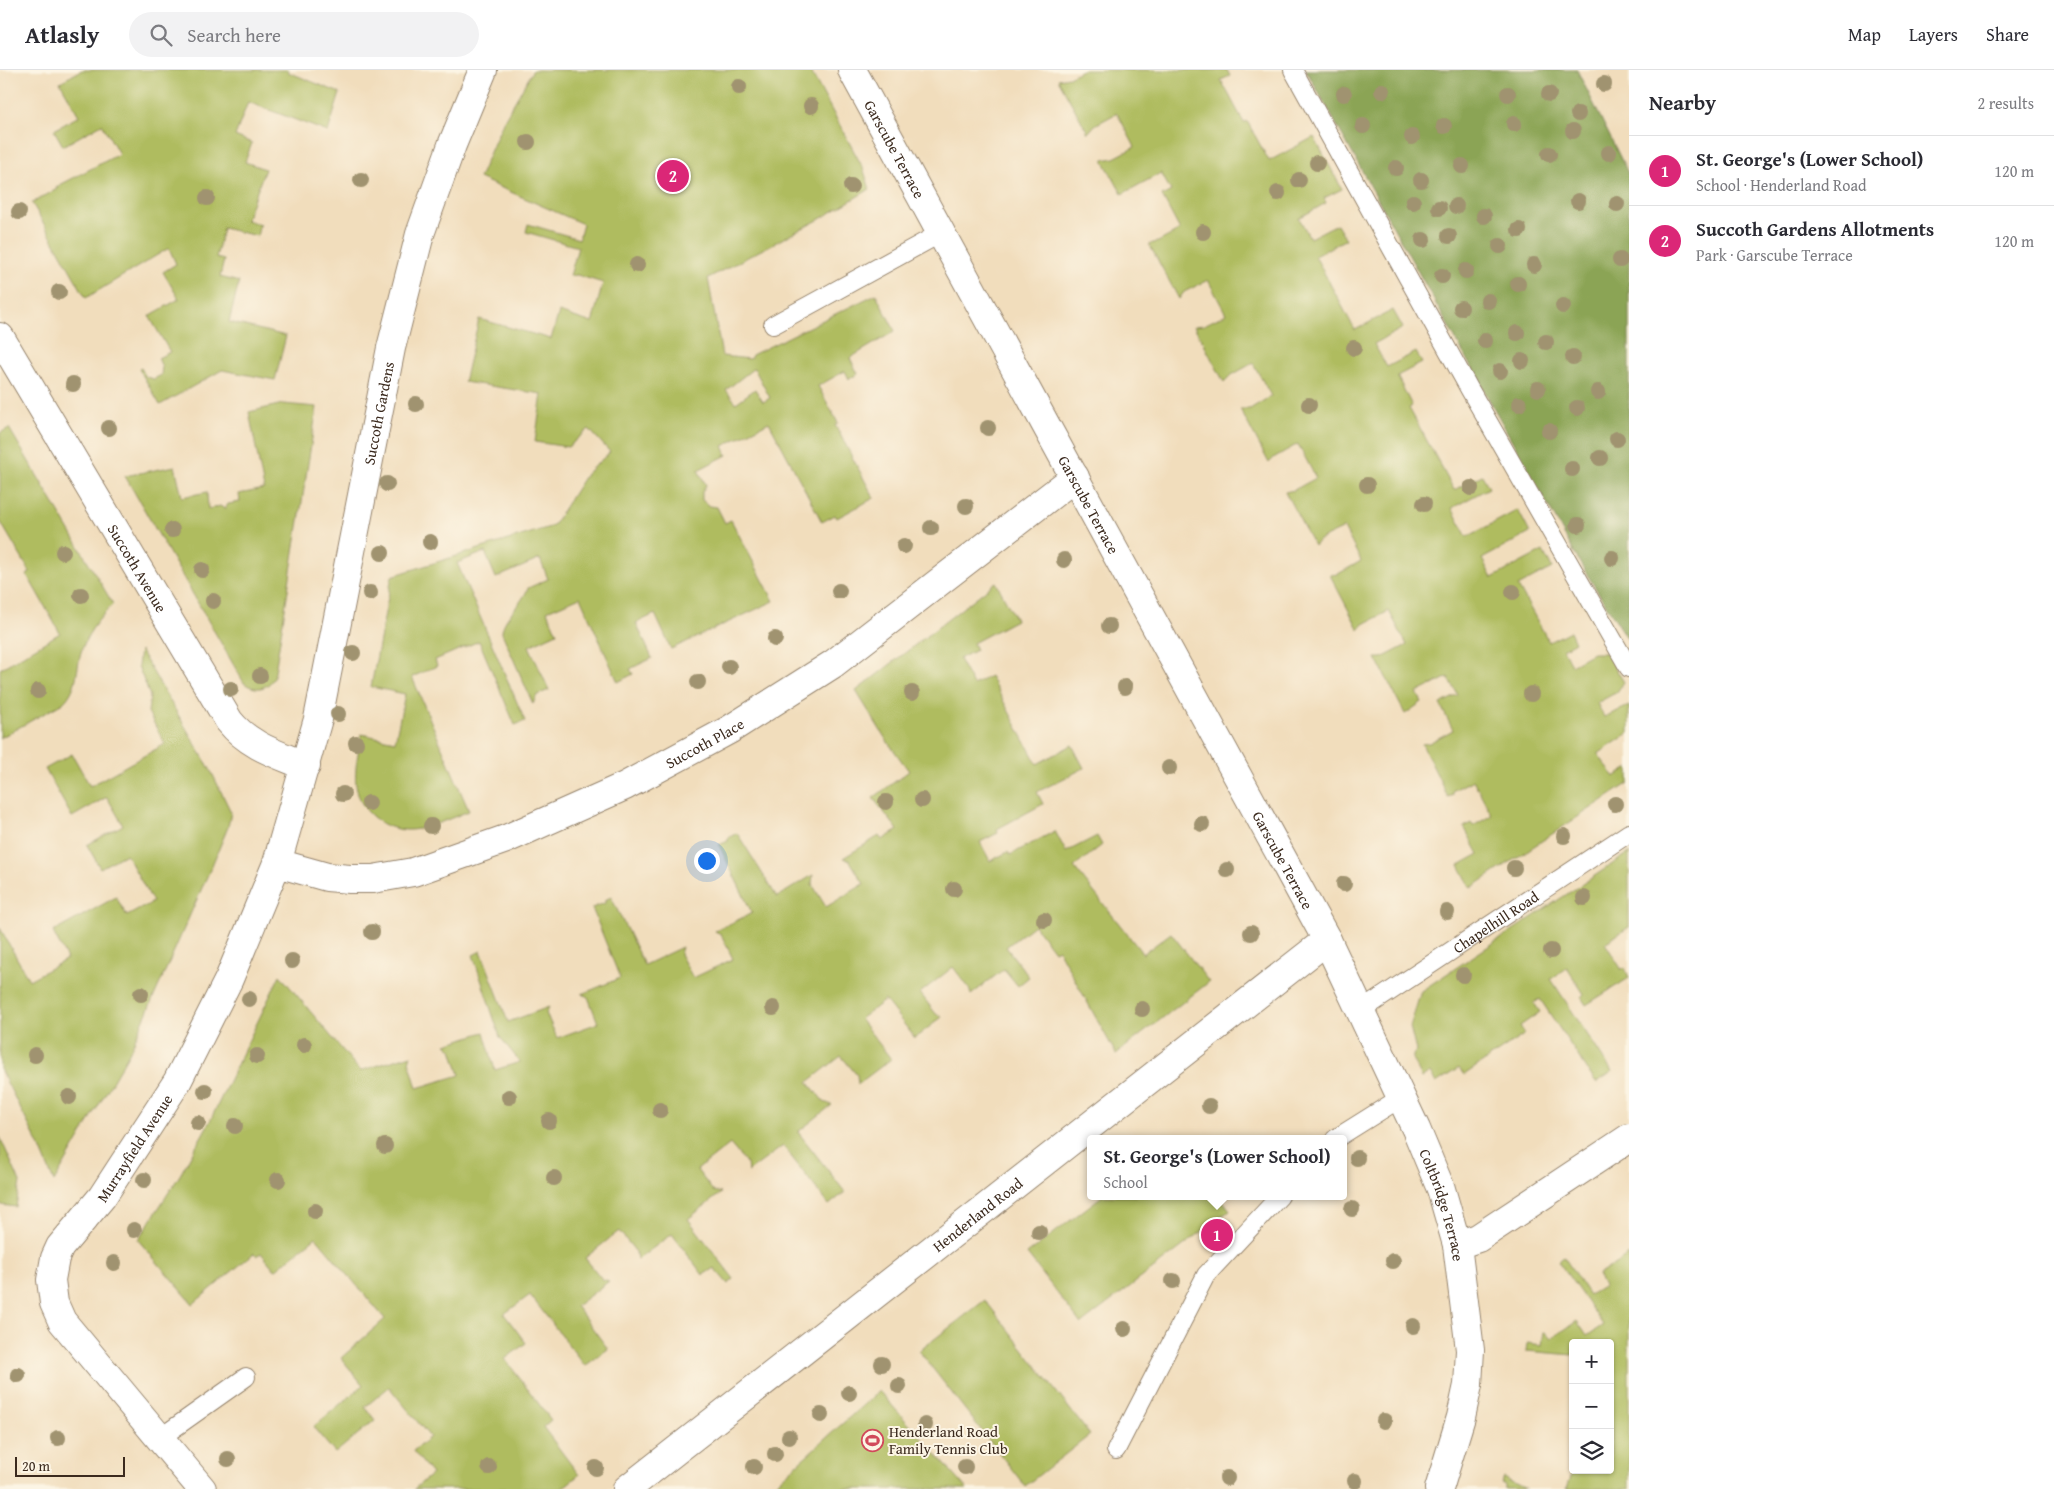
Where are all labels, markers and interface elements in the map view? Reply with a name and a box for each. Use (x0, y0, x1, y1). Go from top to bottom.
search box (129, 12, 479, 57)
text: Atlasly (25, 17, 99, 52)
icon: search (147, 21, 175, 49)
text: Search here (187, 21, 281, 49)
text: Map (1848, 21, 1881, 48)
text: Layers (1909, 21, 1958, 48)
text: Share (1986, 21, 2029, 48)
text: Nearby (1649, 87, 1716, 118)
text: 2 results (1977, 91, 2034, 115)
street label: Garscube Terrace (860, 96, 930, 202)
text: St. George's (Lower School) (1696, 145, 1923, 173)
pin: 2 (657, 157, 689, 195)
text: 1 (1661, 159, 1669, 183)
text: 120 m (1994, 159, 2034, 183)
text: School · Henderland Road (1696, 173, 1867, 197)
text: Succoth Gardens Allotments (1696, 215, 1934, 243)
text: 2 (1661, 229, 1669, 253)
text: 120 m (1994, 229, 2034, 253)
text: Park · Garscube Terrace (1696, 243, 1853, 267)
street label: Succoth Gardens (358, 360, 399, 467)
street label: Garscube Terrace (1054, 452, 1125, 557)
street label: Succoth Avenue (103, 520, 172, 616)
street label: Succoth Place (662, 713, 748, 773)
street label: Garscube Terrace (1248, 807, 1319, 913)
your location (694, 848, 720, 874)
street label: Chapelhill Road (1448, 886, 1542, 958)
street label: Murrayfield Avenue (91, 1090, 177, 1206)
popup (1087, 1135, 1347, 1200)
text: St. George's (Lower School) (1103, 1142, 1331, 1170)
street label: Coltbridge Terrace (1415, 1145, 1469, 1262)
text: School (1103, 1170, 1148, 1194)
street label: Henderland Road (928, 1172, 1027, 1256)
pin: 1 (1201, 1216, 1233, 1254)
map controls (1569, 1339, 1614, 1474)
button: + (1569, 1339, 1614, 1384)
button: − (1569, 1384, 1614, 1429)
place label: Henderland Road Family Tennis Club (889, 1421, 1008, 1459)
sports icon: Henderland Road Family Tennis Club (861, 1428, 885, 1452)
button: layers (1569, 1429, 1614, 1474)
scale bar (15, 1454, 125, 1477)
text: 20 m (22, 1456, 50, 1476)

